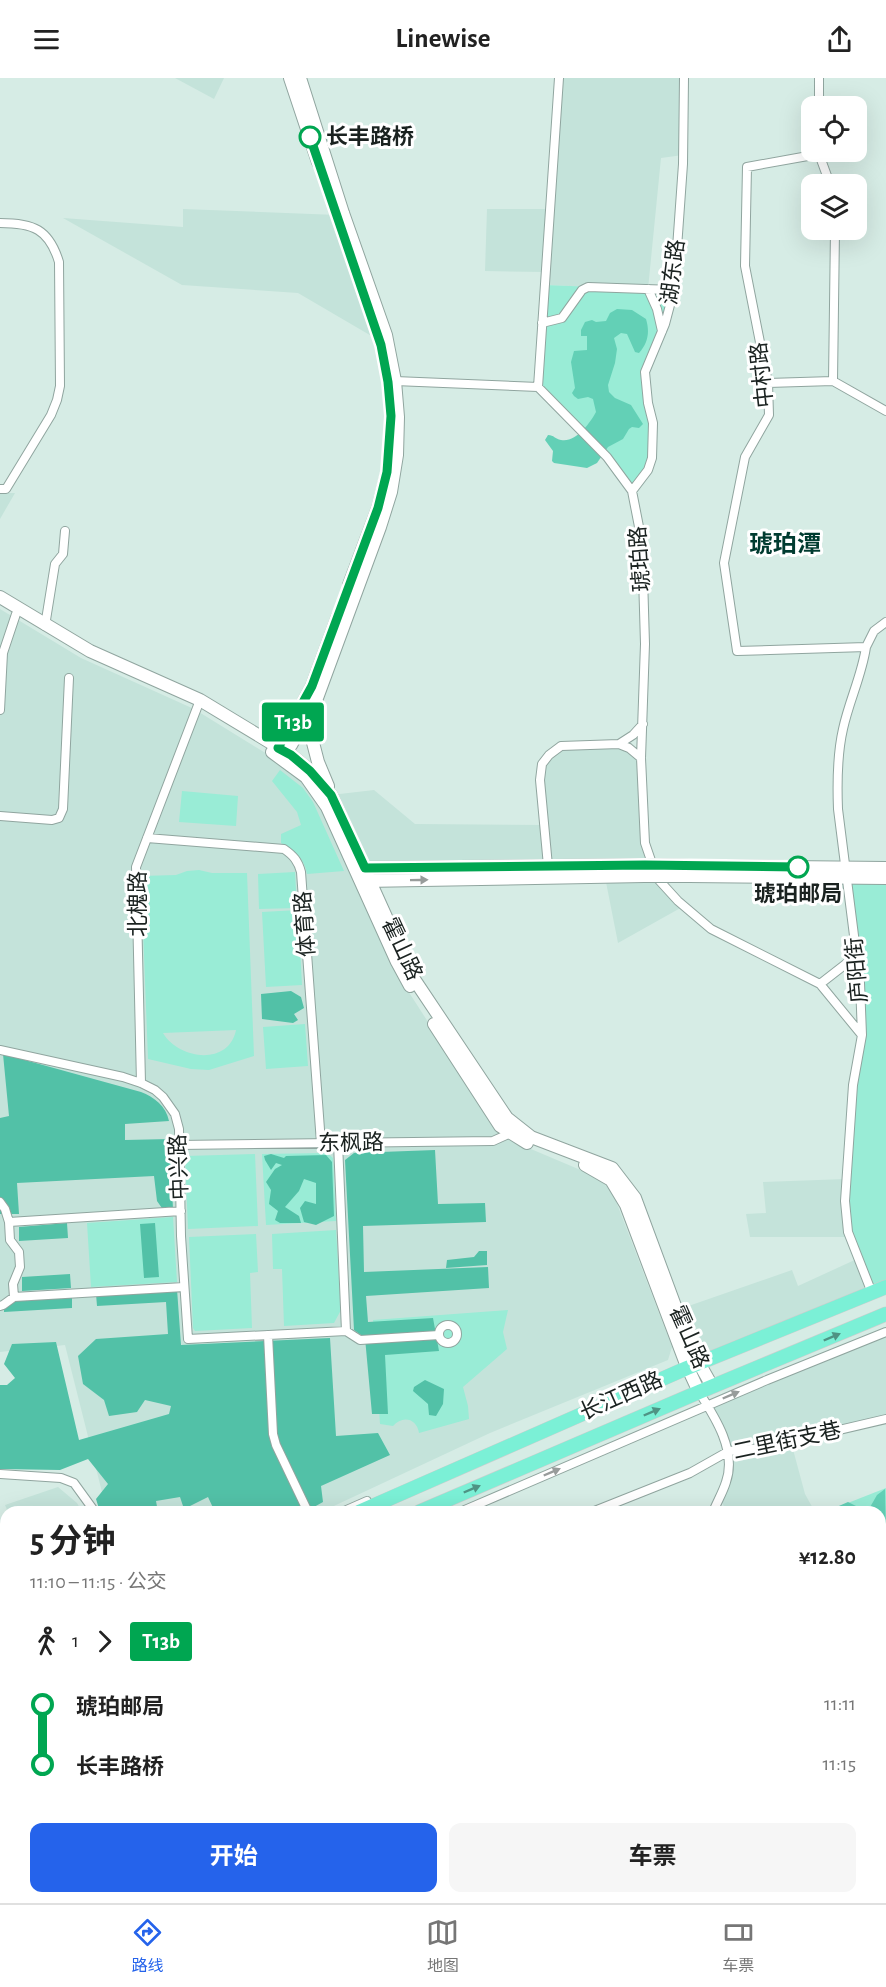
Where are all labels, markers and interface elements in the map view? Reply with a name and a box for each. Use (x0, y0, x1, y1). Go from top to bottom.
icon: menu (30, 23, 63, 56)
icon: share (823, 23, 856, 56)
text: Linewise (396, 25, 490, 52)
map controls (801, 96, 867, 240)
button: locate (801, 96, 867, 162)
place label: 长丰路桥 (326, 125, 414, 148)
marker: 长丰路桥 (299, 126, 321, 148)
button: layers (801, 174, 867, 240)
street label: 湖东路 (657, 238, 688, 306)
street label: 中村路 (747, 341, 776, 409)
street label: 琥珀路 (626, 525, 653, 593)
district label: 琥珀潭 (749, 531, 821, 557)
line badge: T13b (251, 702, 335, 742)
text: T13b (274, 712, 312, 733)
marker: 琥珀邮局 (787, 856, 809, 878)
street label: 北槐路 (126, 871, 149, 937)
one-way arrow (409, 875, 428, 885)
place label: 琥珀邮局 (754, 882, 842, 905)
street label: 体育路 (291, 890, 318, 958)
street label: 霍山路 (378, 914, 427, 984)
street label: 庐阳街 (842, 936, 871, 1004)
street label: 东枫路 (318, 1130, 384, 1155)
street label: 中兴路 (166, 1134, 191, 1200)
street label: 霍山路 (666, 1302, 713, 1372)
one-way arrow (823, 1332, 841, 1342)
street label: 长江西路 (576, 1367, 666, 1424)
one-way arrow (722, 1390, 740, 1400)
one-way arrow (643, 1407, 661, 1417)
street label: 二里街支巷 (731, 1418, 843, 1463)
one-way arrow (543, 1467, 561, 1476)
one-way arrow (464, 1484, 482, 1494)
text: 5 分钟 (30, 1526, 115, 1559)
text: ¥12.80 (799, 1546, 856, 1568)
text: 11:10 – 11:15 · 公交 (30, 1572, 167, 1592)
icon: walk (30, 1625, 63, 1658)
icon: forward (88, 1625, 121, 1658)
text: 1 (72, 1631, 79, 1651)
text: T13b (142, 1631, 180, 1652)
text: 11:11 (824, 1694, 856, 1714)
text: 琥珀邮局 (76, 1696, 164, 1718)
text: 11:15 (822, 1754, 856, 1774)
text: 长丰路桥 (76, 1756, 164, 1778)
button: 开始 (30, 1823, 437, 1892)
button: 车票 (449, 1823, 856, 1892)
tab: 路线 (131, 1916, 164, 1976)
tab: 地图 (426, 1916, 459, 1976)
tab: 车票 (722, 1916, 755, 1976)

